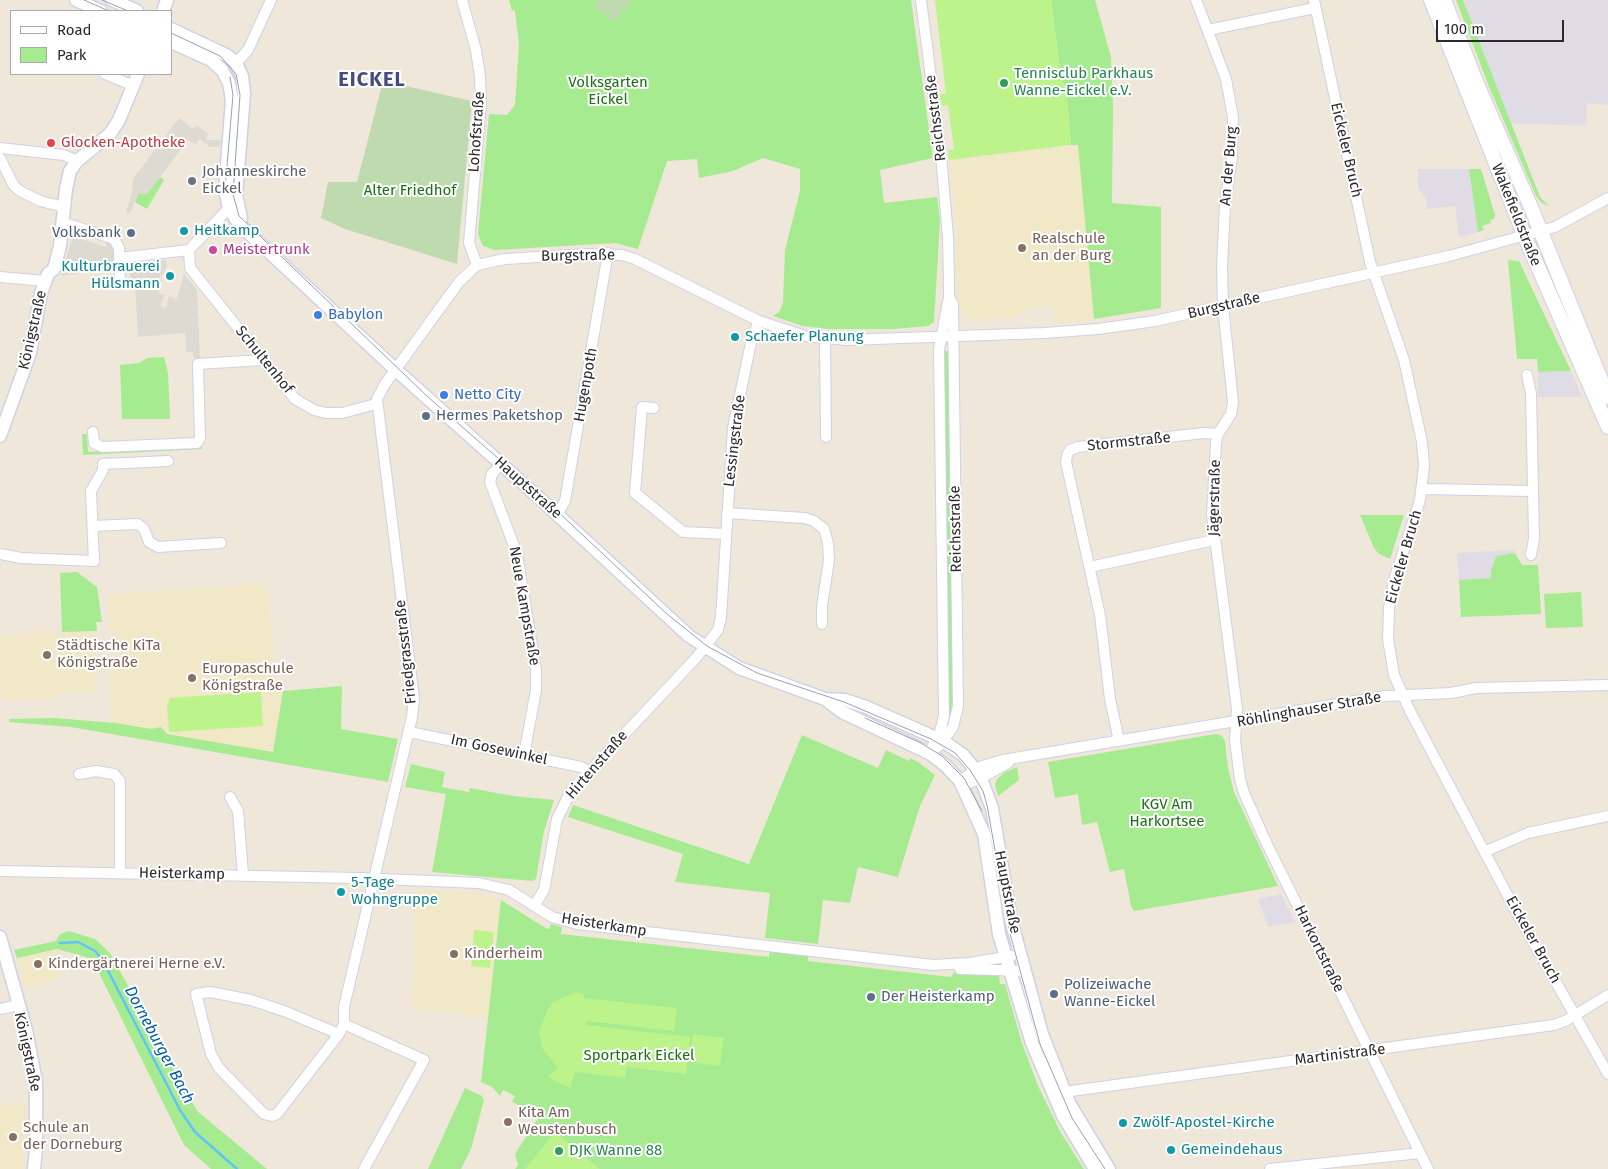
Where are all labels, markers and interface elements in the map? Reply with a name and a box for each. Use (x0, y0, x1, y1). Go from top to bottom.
legend (10, 10, 172, 75)
scale bar (1438, 10, 1566, 42)
text: 100 m (1444, 20, 1484, 38)
text: Road (57, 21, 92, 39)
text: Park (57, 46, 87, 64)
place label: Tennisclub Parkhaus Wanne-Eickel e.V. (1014, 65, 1153, 100)
district label: EICKEL (338, 68, 406, 92)
park label: Volksgarten Eickel (568, 74, 648, 109)
street label: Reichsstraße (922, 74, 950, 162)
marker: Tennisclub Parkhaus Wanne-Eickel e.V. (998, 77, 1010, 89)
street label: Lohofstraße (465, 91, 489, 173)
street label: Eickeler Bruch (1326, 101, 1366, 199)
street label: An der Burg (1217, 126, 1241, 206)
place label: Glocken-Apotheke (61, 134, 185, 152)
marker: Glocken-Apotheke (45, 137, 57, 149)
street label: Wakefieldstraße (1487, 161, 1545, 269)
place label: Johanneskirche Eickel (202, 163, 306, 198)
marker: Johanneskirche Eickel (186, 175, 198, 187)
park label: Alter Friedhof (364, 182, 456, 200)
place label: Heitkamp (194, 222, 259, 240)
place label: Volksbank (52, 224, 121, 242)
marker: Heitkamp (178, 225, 190, 237)
marker: Volksbank (125, 227, 137, 239)
place label: Realschule an der Burg (1032, 230, 1111, 265)
place label: Meistertrunk (223, 241, 310, 259)
marker: Realschule an der Burg (1016, 242, 1028, 254)
marker: Meistertrunk (207, 244, 219, 256)
street label: Burgstraße (541, 246, 615, 266)
place label: Kulturbrauerei Hülsmann (61, 258, 160, 293)
marker: Kulturbrauerei Hülsmann (164, 270, 176, 282)
street label: Königstraße (15, 289, 51, 371)
street label: Burgstraße (1186, 289, 1262, 323)
place label: Babylon (328, 306, 383, 324)
marker: Babylon (312, 309, 324, 321)
street label: Schultenhof (231, 322, 297, 398)
place label: Schaefer Planung (745, 328, 863, 346)
marker: Schaefer Planung (729, 331, 741, 343)
street label: Hugenpoth (571, 346, 601, 424)
place label: Netto City (454, 386, 521, 404)
marker: Netto City (438, 389, 450, 401)
street label: Lessingstraße (720, 394, 750, 488)
place label: Hermes Paketshop (436, 407, 563, 425)
marker: Hermes Paketshop (420, 410, 432, 422)
street label: Stormstraße (1086, 429, 1172, 455)
street label: Hauptstraße (491, 453, 565, 523)
street label: Jägerstraße (1205, 459, 1225, 537)
street label: Reichsstraße (946, 485, 966, 573)
street label: Eickeler Bruch (1382, 508, 1426, 606)
street label: Neue Kampstraße (505, 545, 543, 667)
street label: Friedgrasstraße (392, 599, 420, 705)
place label: Städtische KiTa Königstraße (57, 637, 161, 672)
marker: Städtische KiTa Königstraße (41, 649, 53, 661)
place label: Europaschule Königstraße (202, 660, 294, 695)
marker: Europaschule Königstraße (186, 672, 198, 684)
street label: Röhlinghauser Straße (1235, 688, 1383, 732)
street label: Hirtenstraße (562, 727, 632, 803)
street label: Im Gosewinkel (449, 731, 549, 769)
park label: KGV Am Harkortsee (1129, 796, 1205, 831)
street label: Hauptstraße (990, 849, 1024, 935)
street label: Heisterkamp (139, 864, 225, 884)
place label: 5-Tage Wohngruppe (351, 874, 438, 909)
marker: 5-Tage Wohngruppe (335, 886, 347, 898)
street label: Eickeler Bruch (1502, 893, 1564, 987)
street label: Harkortstraße (1290, 903, 1348, 995)
street label: Heisterkamp (560, 909, 648, 941)
place label: Kinderheim (464, 945, 543, 963)
marker: Kinderheim (448, 948, 460, 960)
place label: Kindergärtnerei Herne e.V. (48, 955, 225, 973)
marker: Kindergärtnerei Herne e.V. (32, 958, 44, 970)
place label: Polizeiwache Wanne-Eickel (1064, 976, 1155, 1011)
water label: Dorneburger Bach (120, 983, 198, 1107)
place label: Der Heisterkamp (881, 988, 995, 1006)
marker: Polizeiwache Wanne-Eickel (1048, 988, 1060, 1000)
marker: Der Heisterkamp (865, 991, 877, 1003)
street label: Königstraße (10, 1011, 44, 1093)
street label: Martinistraße (1294, 1041, 1386, 1069)
park label: Sportpark Eickel (584, 1047, 694, 1065)
place label: Kita Am Weustenbusch (518, 1104, 617, 1139)
place label: Zwölf-Apostel-Kirche (1133, 1114, 1275, 1132)
marker: Kita Am Weustenbusch (502, 1116, 514, 1128)
marker: Zwölf-Apostel-Kirche (1117, 1117, 1129, 1129)
place label: Schule an der Dorneburg (23, 1119, 122, 1154)
marker: Schule an der Dorneburg (7, 1131, 19, 1143)
place label: Gemeindehaus (1181, 1141, 1283, 1159)
place label: DJK Wanne 88 (569, 1142, 662, 1160)
marker: Gemeindehaus (1165, 1144, 1177, 1156)
marker: DJK Wanne 88 (553, 1145, 565, 1157)

